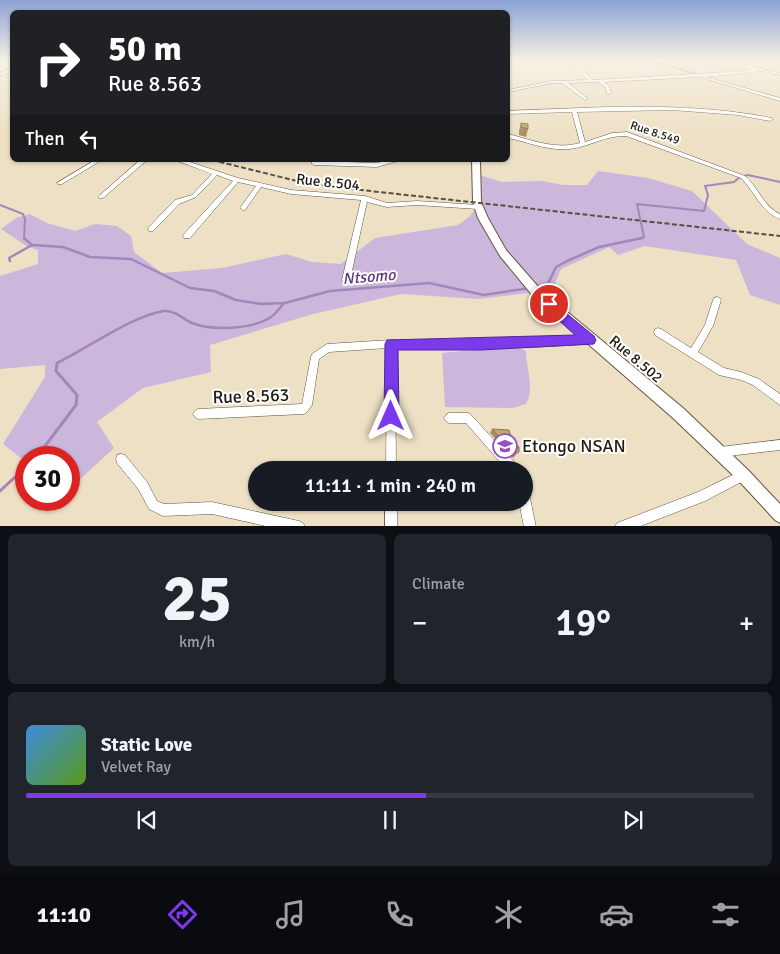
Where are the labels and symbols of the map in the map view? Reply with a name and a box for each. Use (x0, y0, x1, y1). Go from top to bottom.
street label: Rue 8.549 (628, 118, 682, 148)
street label: Rue 8.504 (295, 170, 361, 194)
water label: Ntsomo (342, 265, 397, 289)
pin (528, 283, 570, 325)
street label: Rue 8.502 (606, 332, 666, 386)
street label: Rue 8.563 (212, 384, 290, 408)
position arrow (364, 389, 416, 441)
school or university icon: Etongo NSAN (492, 433, 518, 459)
place label: Etongo NSAN (522, 435, 626, 457)
speed limit sign: 30 (15, 446, 80, 511)

